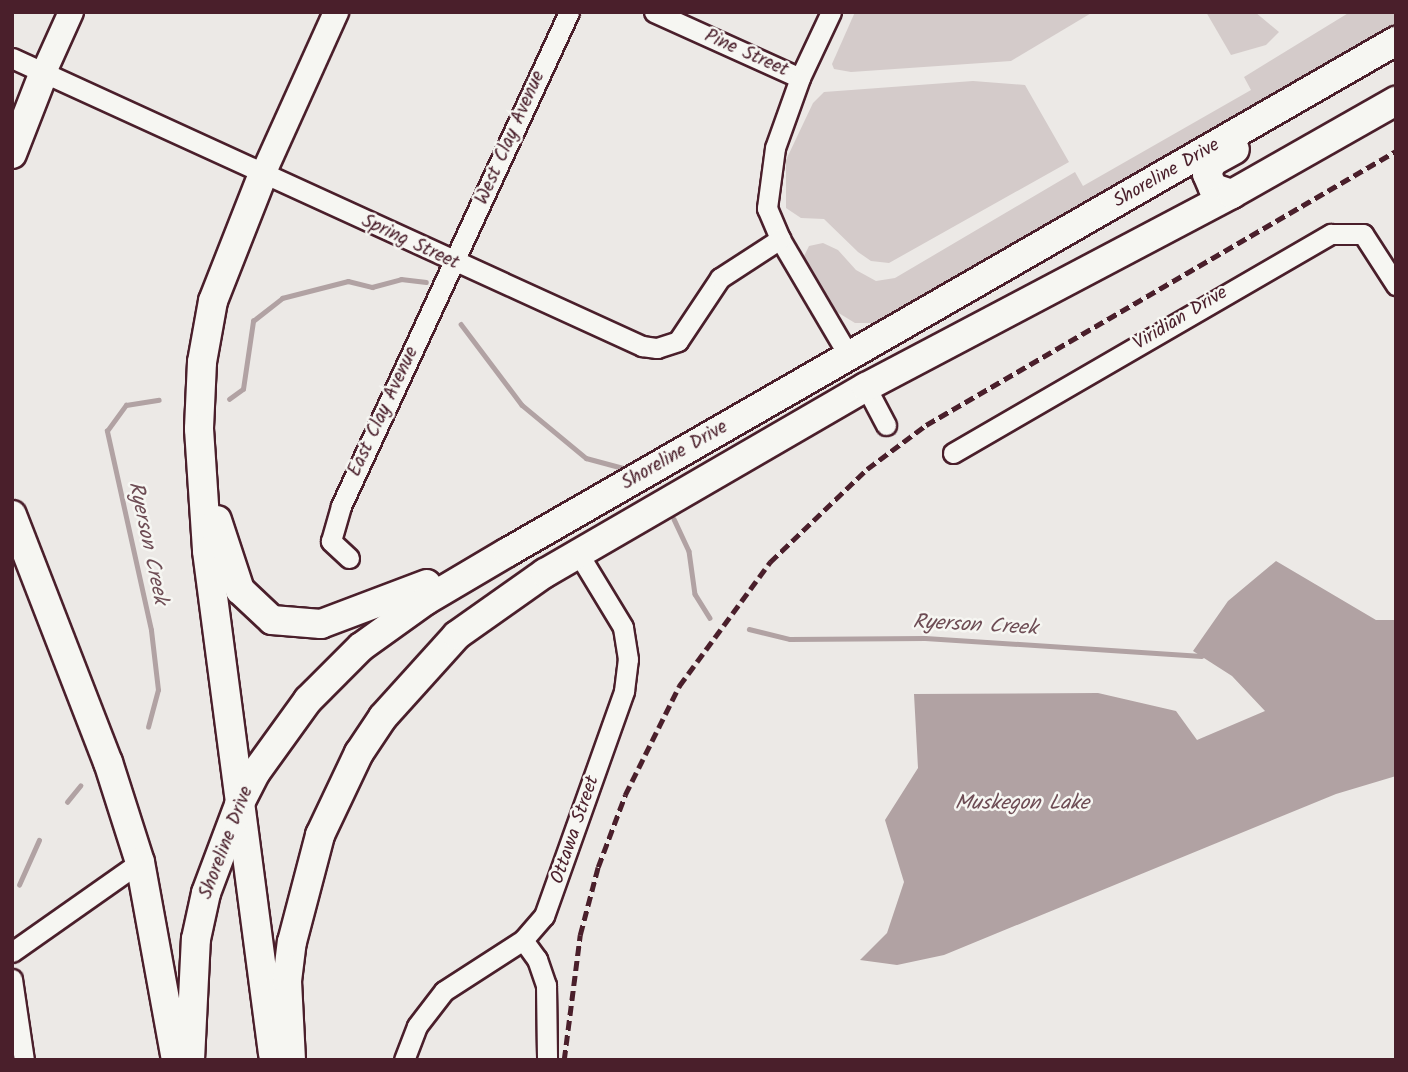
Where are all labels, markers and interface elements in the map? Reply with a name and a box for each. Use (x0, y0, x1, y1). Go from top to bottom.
street label: Pine Street (701, 25, 791, 83)
street label: West Clay Avenue (471, 68, 551, 208)
street label: Shoreline Drive (1110, 134, 1224, 214)
street label: Spring Street (358, 210, 462, 276)
street label: Viridian Drive (1130, 282, 1232, 356)
street label: East Clay Avenue (344, 344, 424, 480)
street label: Shoreline Drive (618, 416, 732, 496)
water label: Ryerson Creek (122, 479, 172, 607)
water label: Ryerson Creek (912, 610, 1038, 642)
street label: Ottawa Street (547, 773, 605, 887)
street label: Shoreline Drive (195, 783, 259, 903)
water label: Muskegon Lake (955, 791, 1089, 817)

